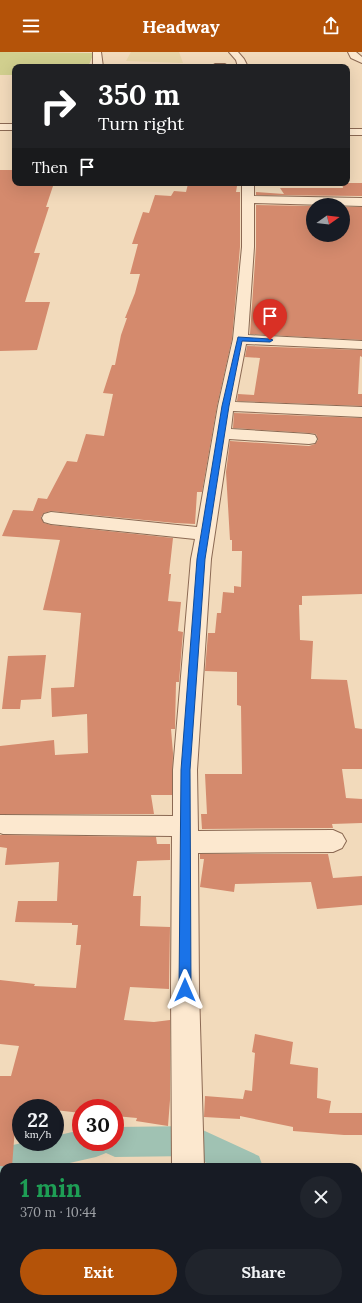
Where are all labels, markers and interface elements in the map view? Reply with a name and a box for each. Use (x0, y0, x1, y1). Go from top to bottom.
icon: menu (20, 15, 42, 37)
text: Headway (142, 15, 220, 38)
icon: share (320, 15, 342, 37)
text: 350 m (98, 77, 180, 113)
icon: right (32, 80, 84, 132)
text: Turn right (98, 112, 184, 135)
icon: arrive (76, 156, 98, 178)
text: Then (32, 158, 68, 177)
north arrow (306, 198, 350, 242)
map controls (306, 198, 350, 242)
pin (253, 299, 287, 340)
icon: arrive (259, 305, 281, 327)
position arrow (164, 969, 206, 1011)
speed limit sign: 30 (72, 1099, 124, 1151)
text: 22 (27, 1107, 49, 1132)
text: km/h (24, 1128, 52, 1141)
text: 1 min (20, 1173, 81, 1204)
button: close (300, 1176, 342, 1218)
text: 370 m · 10:44 (20, 1204, 96, 1221)
button: Exit (20, 1249, 177, 1295)
button: Share (185, 1249, 342, 1295)

